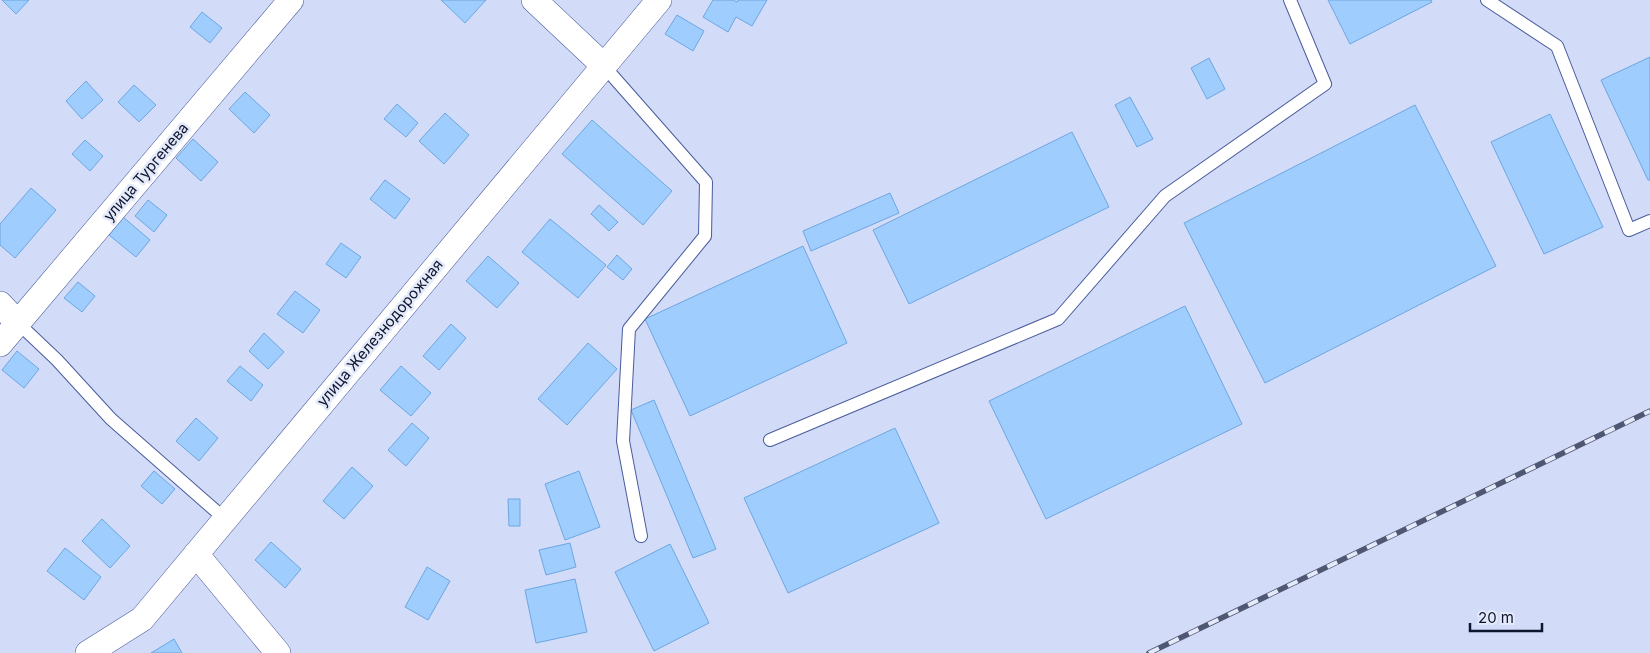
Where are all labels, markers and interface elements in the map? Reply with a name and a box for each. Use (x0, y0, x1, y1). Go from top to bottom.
street label: улица Тургенева (99, 119, 192, 225)
street label: улица Железнодорожная (312, 255, 447, 410)
scale bar (1470, 600, 1542, 632)
text: 20 m (1478, 608, 1514, 627)

